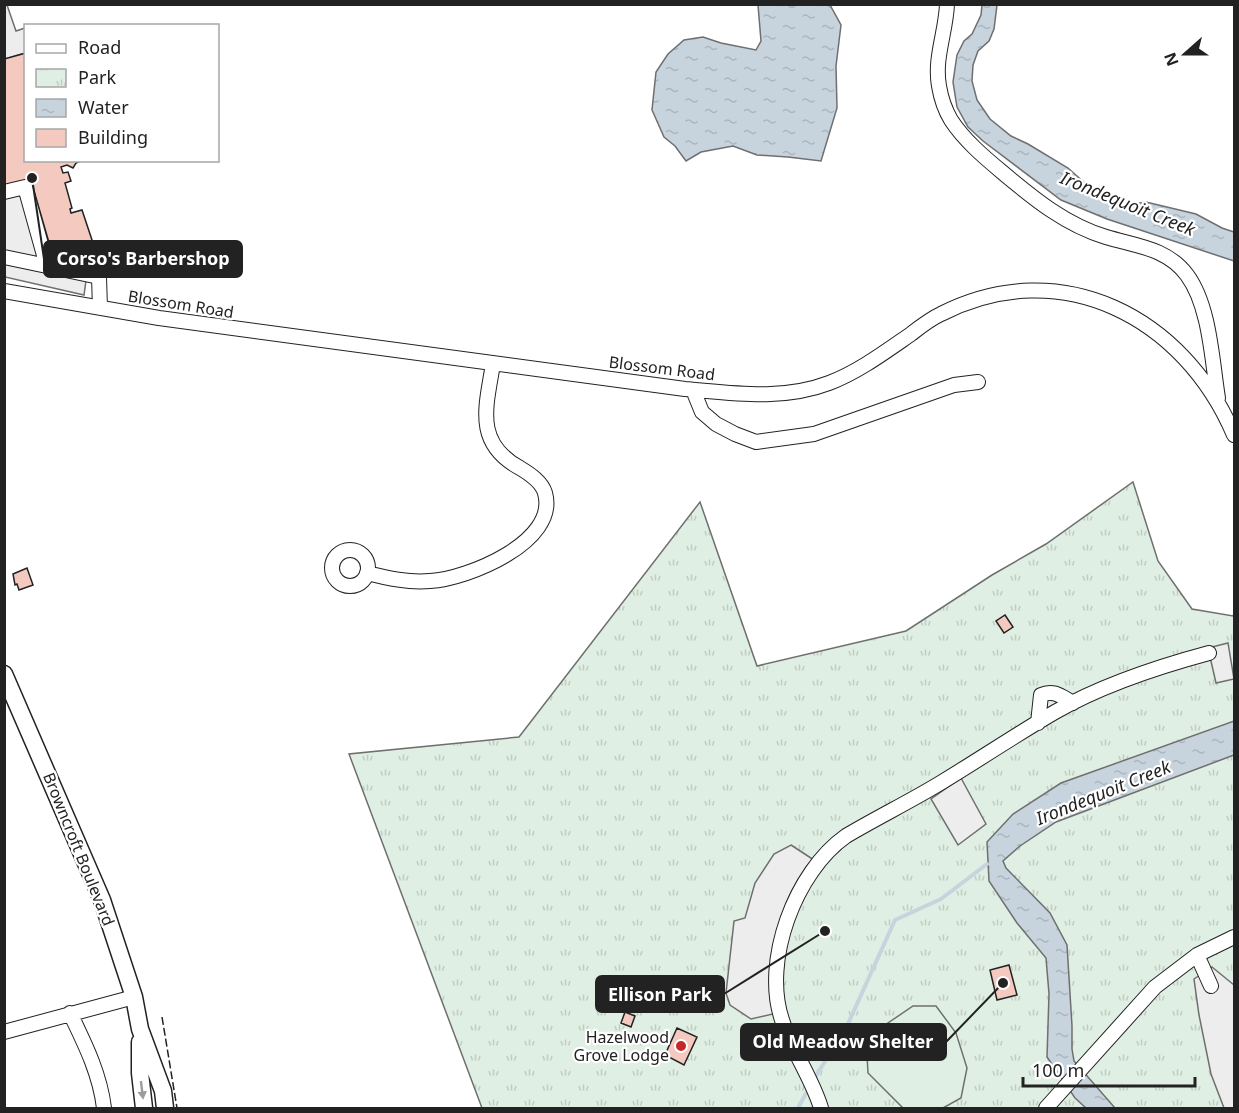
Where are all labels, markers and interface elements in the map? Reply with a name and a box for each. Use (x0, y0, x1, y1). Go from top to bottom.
legend (24, 24, 219, 162)
north arrow (1155, 24, 1215, 84)
text: Road (78, 35, 121, 59)
text: N (1158, 49, 1184, 69)
text: Park (78, 65, 116, 89)
text: Water (78, 95, 129, 119)
text: Building (78, 125, 148, 149)
water label: Irondequoit Creek (1056, 165, 1200, 241)
callout: Corso's Barbershop (44, 241, 242, 277)
text: Corso's Barbershop (56, 246, 230, 270)
street label: Blossom Road (127, 285, 235, 323)
street label: Blossom Road (608, 351, 716, 385)
water label: Irondequoit Creek (1031, 754, 1175, 830)
street label: Browncroft Boulevard (38, 769, 120, 929)
callout: Ellison Park (596, 976, 724, 1012)
text: Ellison Park (608, 982, 713, 1006)
callout: Old Meadow Shelter (741, 1024, 946, 1060)
place label: Hazelwood Grove Lodge (574, 1026, 669, 1066)
text: Old Meadow Shelter (753, 1029, 933, 1053)
marker: Hazelwood Grove Lodge (674, 1039, 688, 1053)
scale bar (1023, 1050, 1196, 1088)
text: 100 m (1032, 1058, 1084, 1082)
one-way arrow (137, 1080, 147, 1099)

